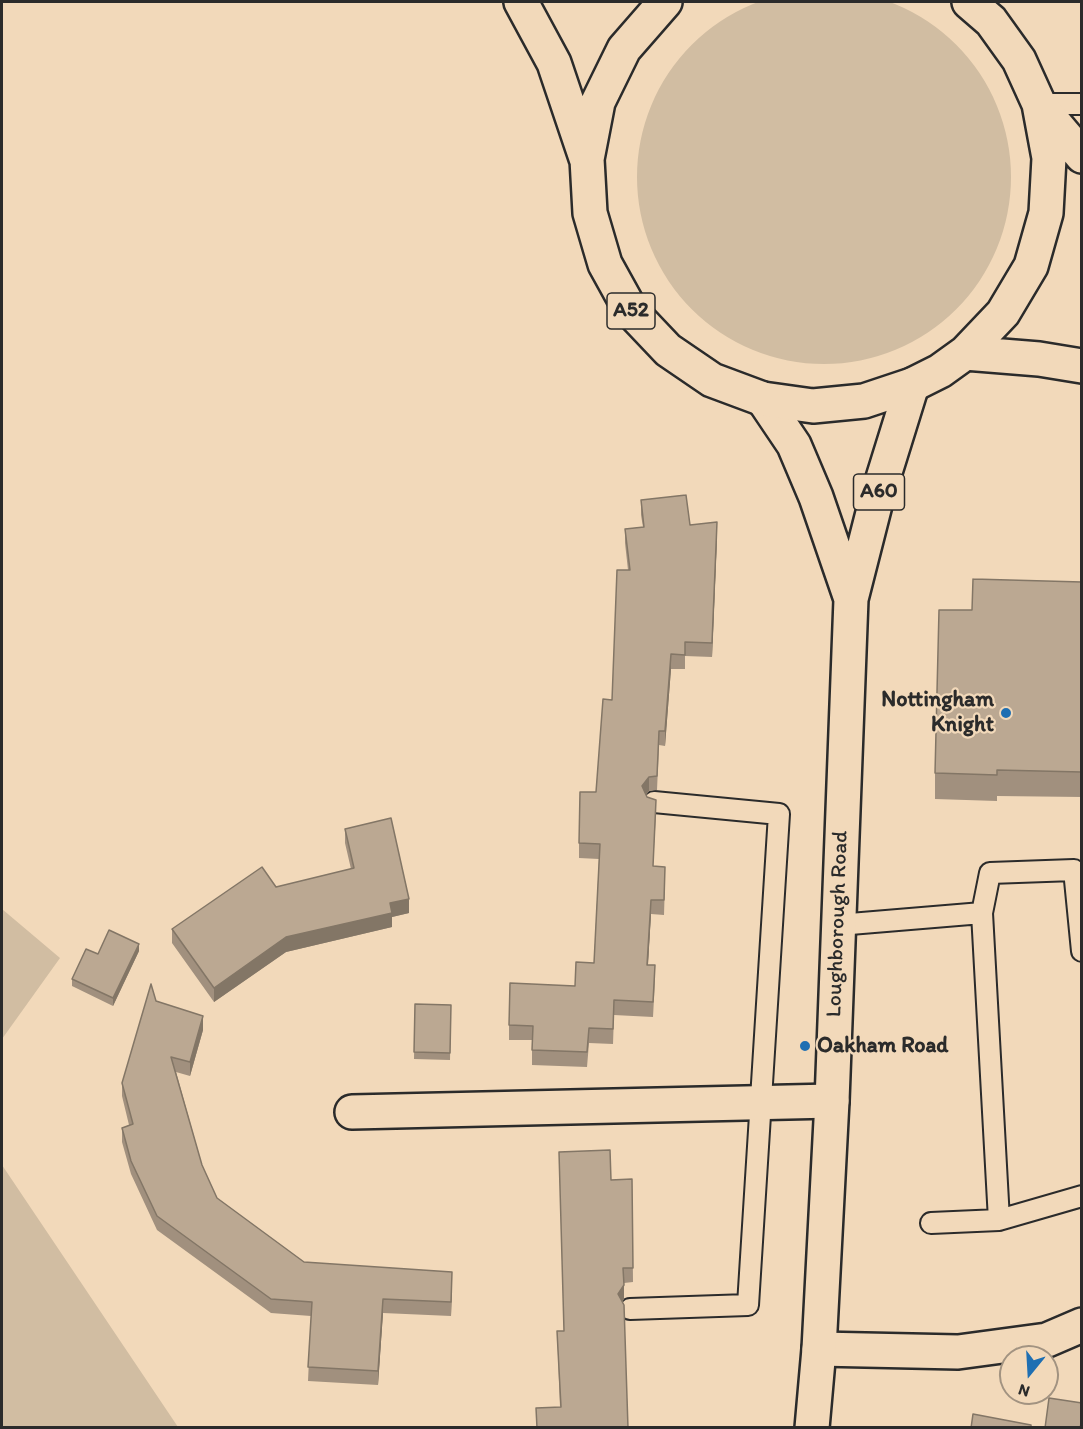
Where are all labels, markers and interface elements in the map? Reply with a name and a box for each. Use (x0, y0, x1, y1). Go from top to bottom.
road number: A52 (607, 293, 655, 329)
road number: A60 (854, 474, 904, 510)
place label: Nottingham Knight (881, 687, 994, 738)
marker: Nottingham Knight (999, 706, 1013, 720)
street label: Loughborough Road (822, 830, 854, 1018)
place label: Oakham Road (817, 1033, 949, 1059)
marker: Oakham Road (798, 1039, 812, 1053)
north arrow (999, 1345, 1059, 1405)
text: N (1016, 1380, 1032, 1401)

